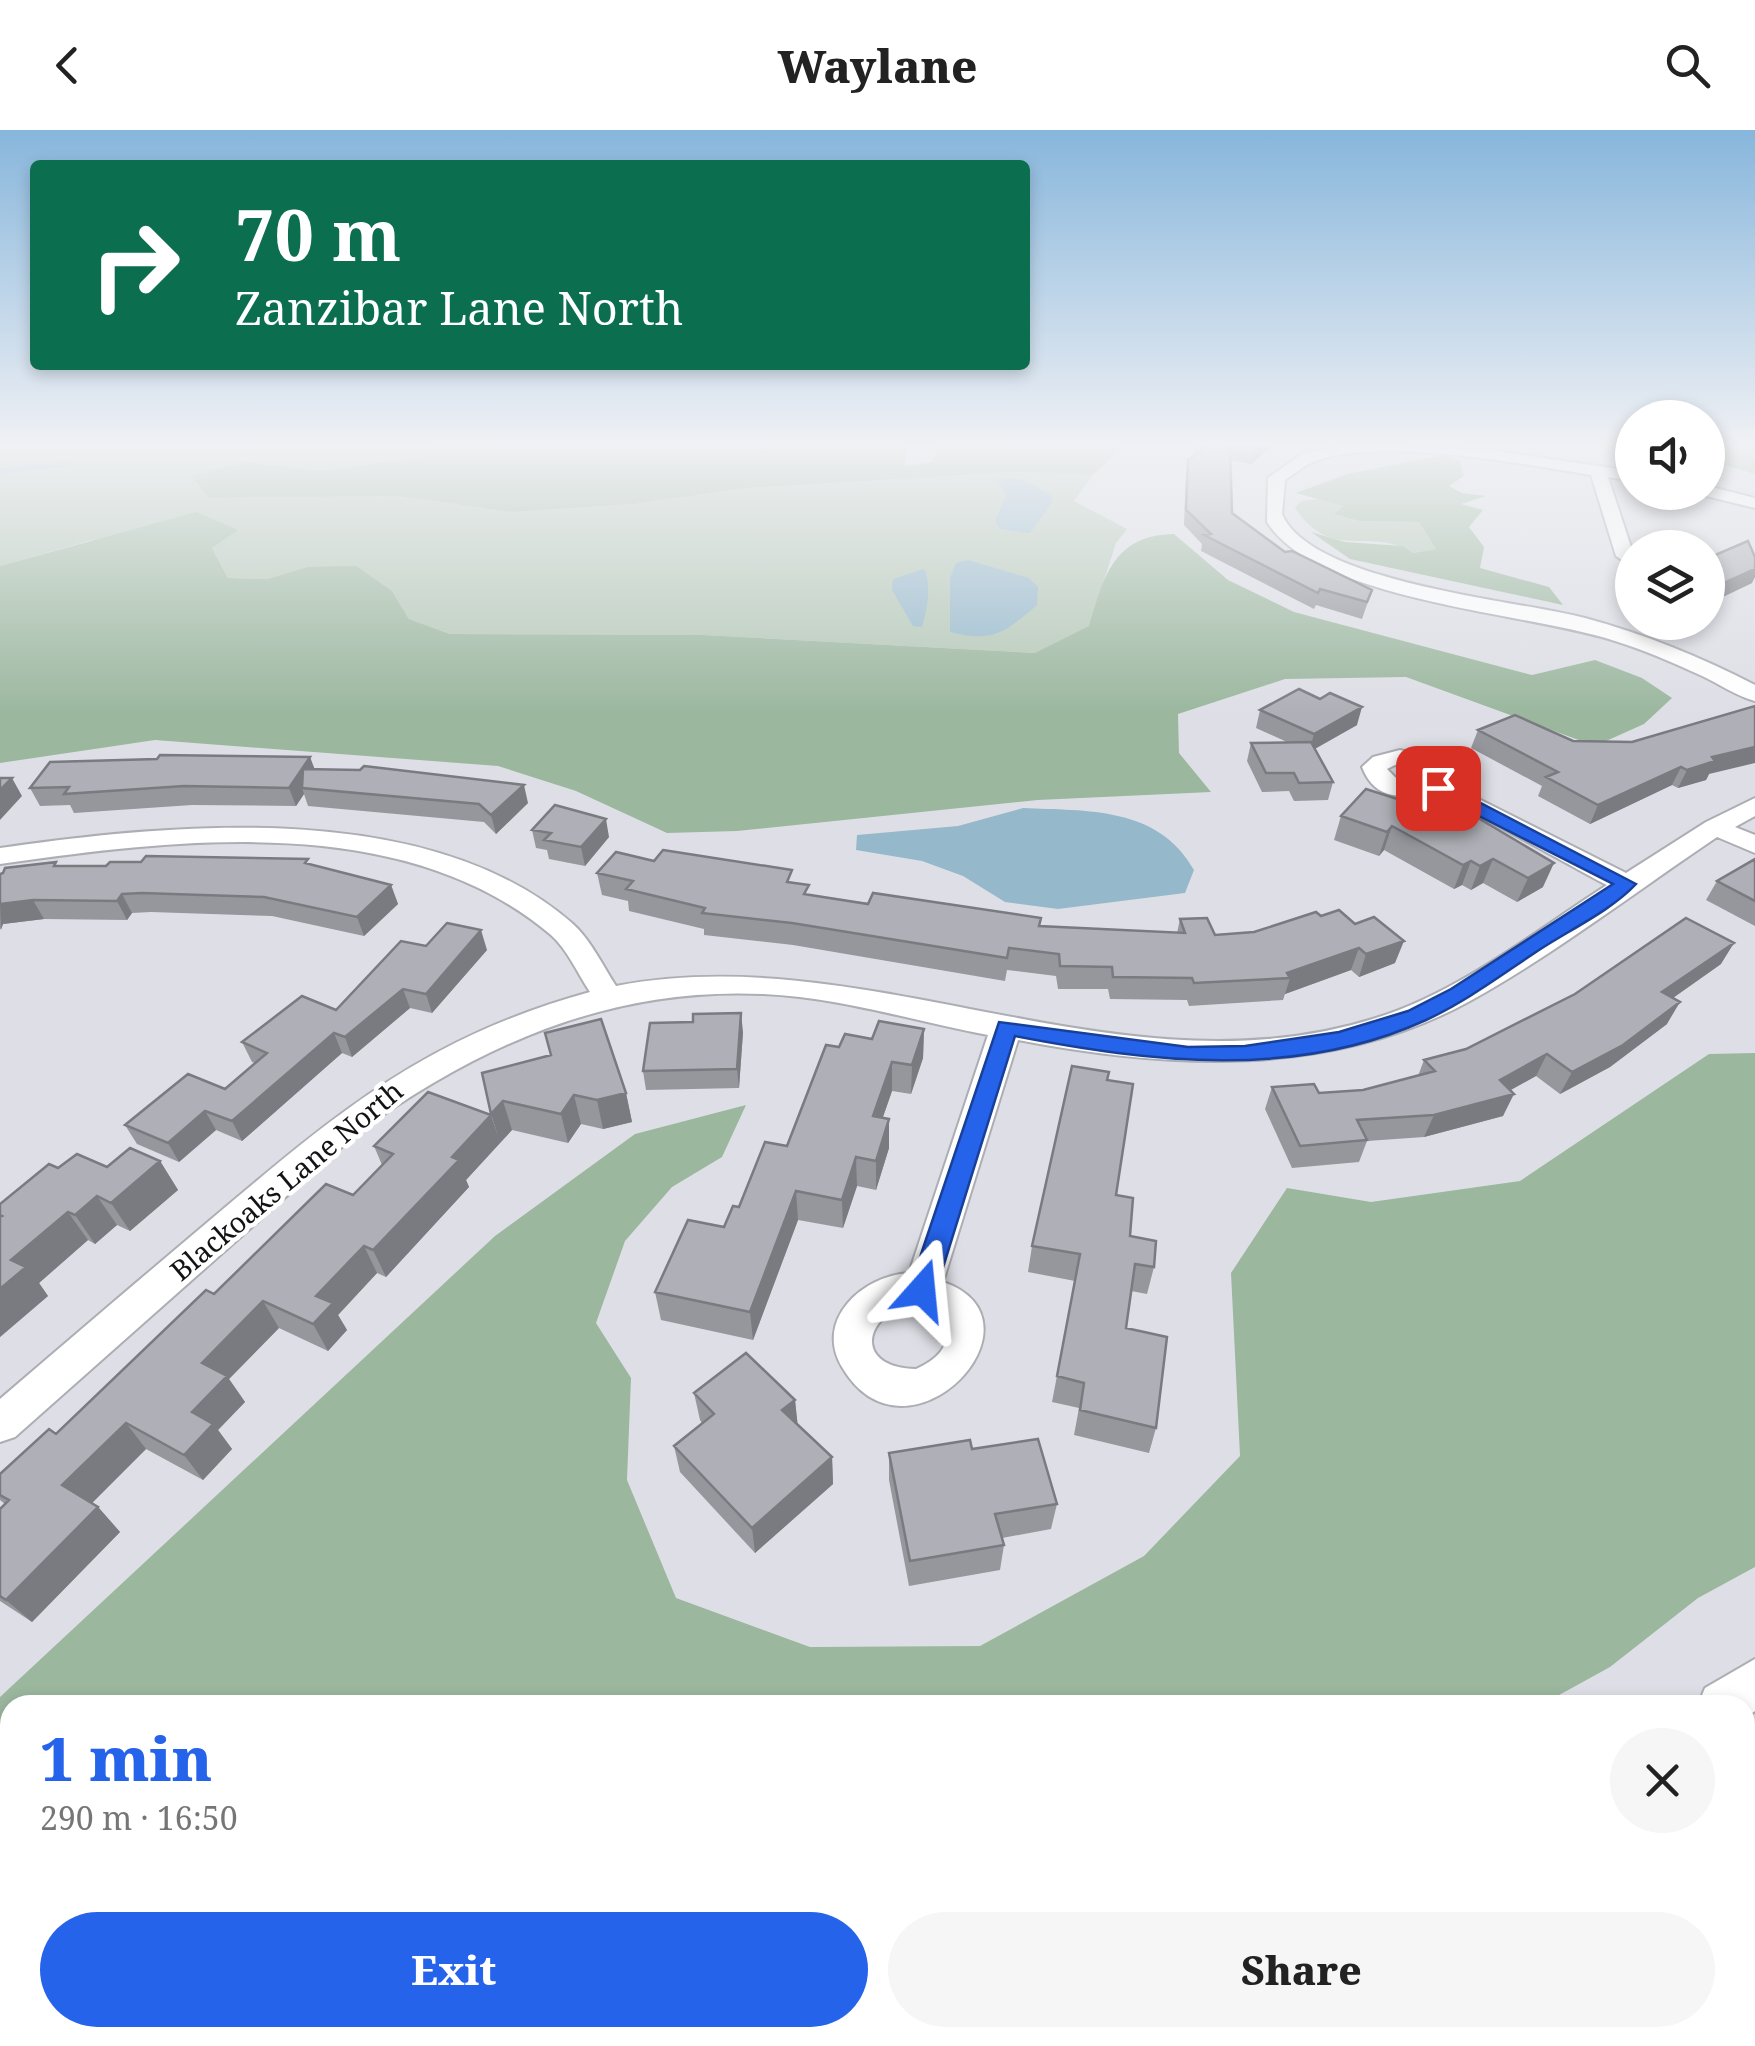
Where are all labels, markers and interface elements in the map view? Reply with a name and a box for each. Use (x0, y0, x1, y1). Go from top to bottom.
text: Waylane (778, 35, 977, 96)
icon: back (40, 38, 95, 93)
icon: search (1660, 38, 1715, 93)
text: 70 m (235, 186, 401, 282)
icon: right (70, 200, 200, 330)
text: Zanzibar Lane North (235, 277, 683, 338)
map controls (1615, 400, 1725, 640)
button: sound (1615, 400, 1725, 510)
button: layers (1615, 530, 1725, 640)
pin (1396, 746, 1481, 831)
icon: arrive (1411, 761, 1466, 816)
street label: Blackoaks Lane North (162, 1071, 410, 1289)
position arrow (870, 1238, 974, 1342)
text: 1 min (40, 1717, 212, 1799)
button: close (1610, 1728, 1715, 1833)
text: 290 m · 16:50 (40, 1796, 238, 1839)
button: Exit (40, 1912, 868, 2027)
button: Share (888, 1912, 1715, 2027)

